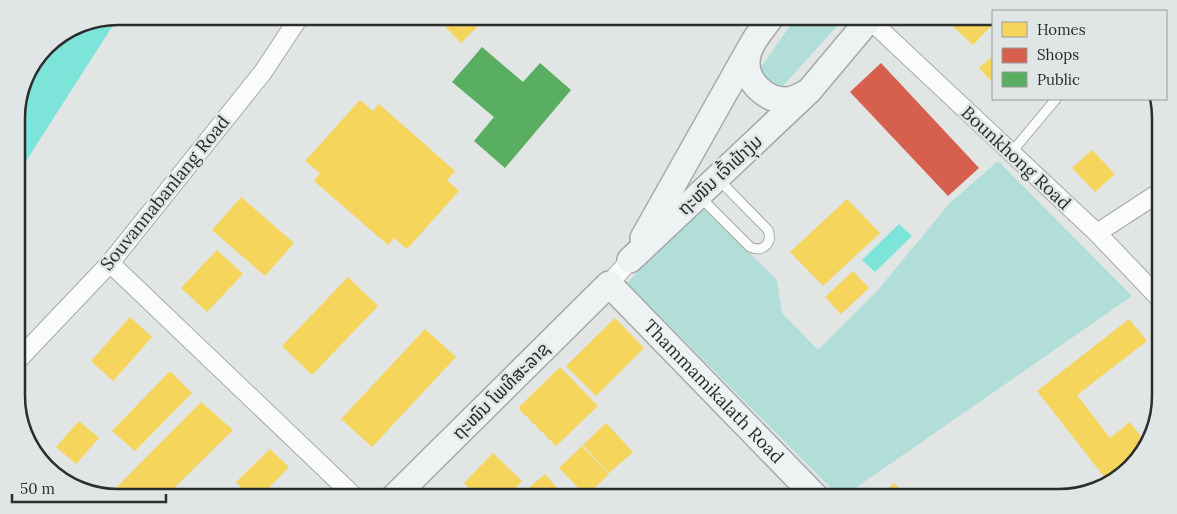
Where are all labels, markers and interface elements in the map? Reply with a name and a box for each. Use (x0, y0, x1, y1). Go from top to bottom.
legend (992, 10, 1167, 100)
text: Homes (1037, 20, 1086, 39)
text: Shops (1037, 45, 1079, 64)
text: Public (1037, 70, 1080, 89)
street label: Bounkhong Road (957, 101, 1076, 215)
street label: Souvannabanlang Road (95, 110, 234, 275)
street label: ຖະໜົນ ເຈົ້າຟ້າງຸ່ມ (672, 129, 769, 222)
street label: Thammamikalath Road (639, 314, 789, 468)
street label: ຖະໜົນ ໂພທິສະລາຊ (447, 337, 554, 444)
scale bar (12, 472, 166, 504)
text: 50 m (20, 479, 55, 498)

